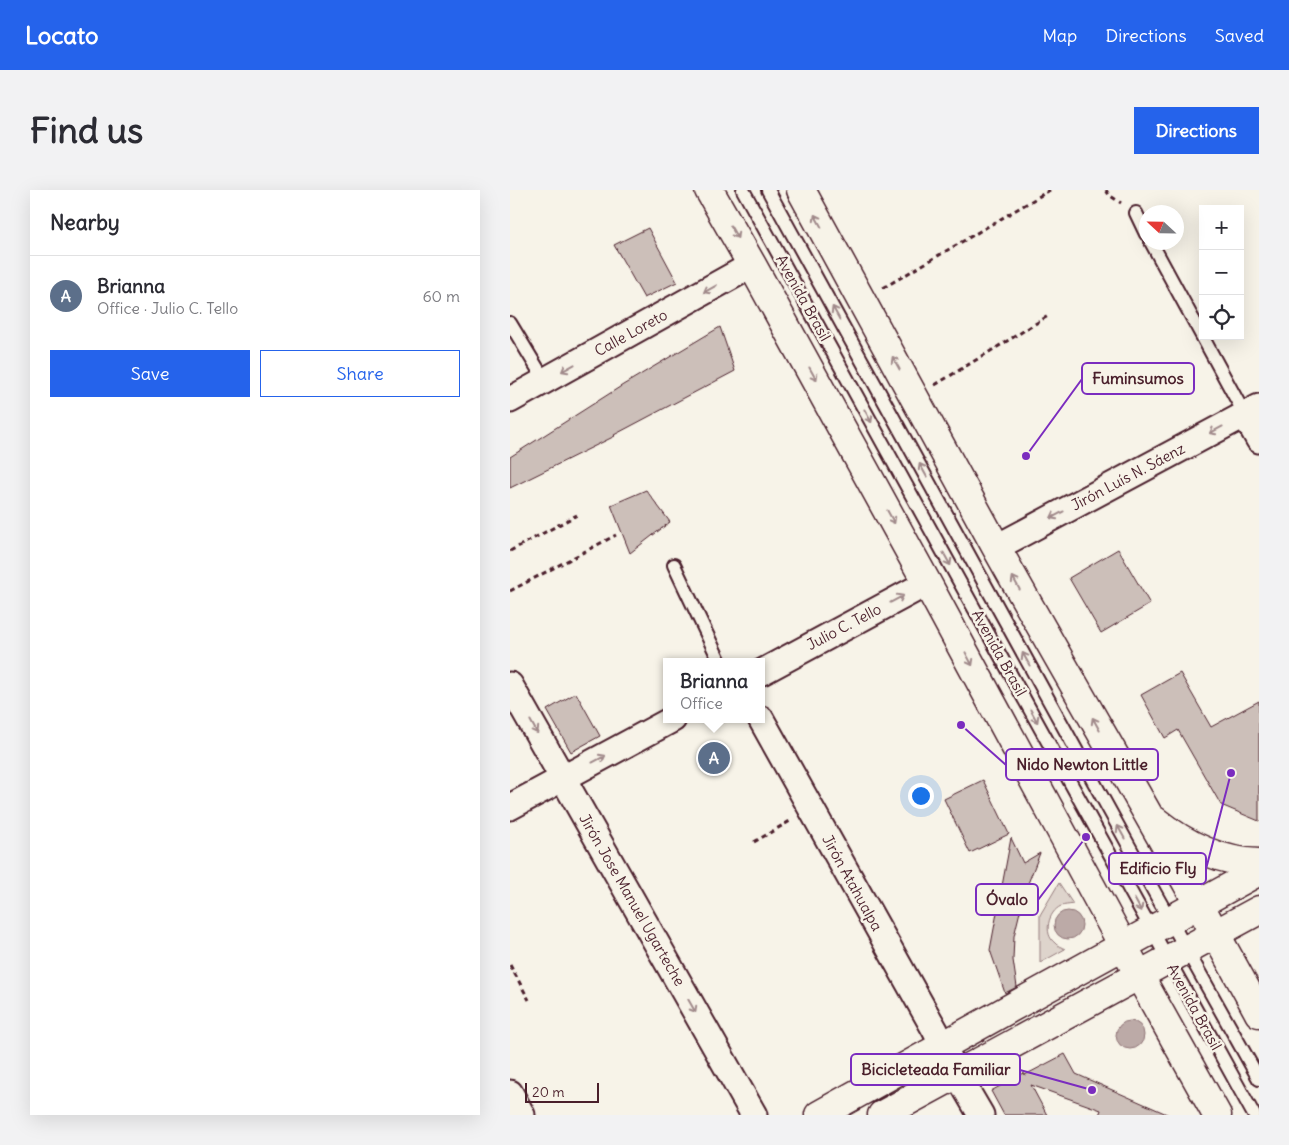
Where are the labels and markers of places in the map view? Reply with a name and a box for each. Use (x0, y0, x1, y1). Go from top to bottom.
callout: Fuminsumos (1082, 363, 1194, 394)
pin: A (698, 739, 730, 777)
callout: Nido Newton Little (1006, 749, 1158, 780)
callout: Edificio Fly (1109, 853, 1206, 884)
callout: Óvalo (976, 884, 1038, 915)
callout: Bicicleteada Familiar (851, 1054, 1020, 1085)

